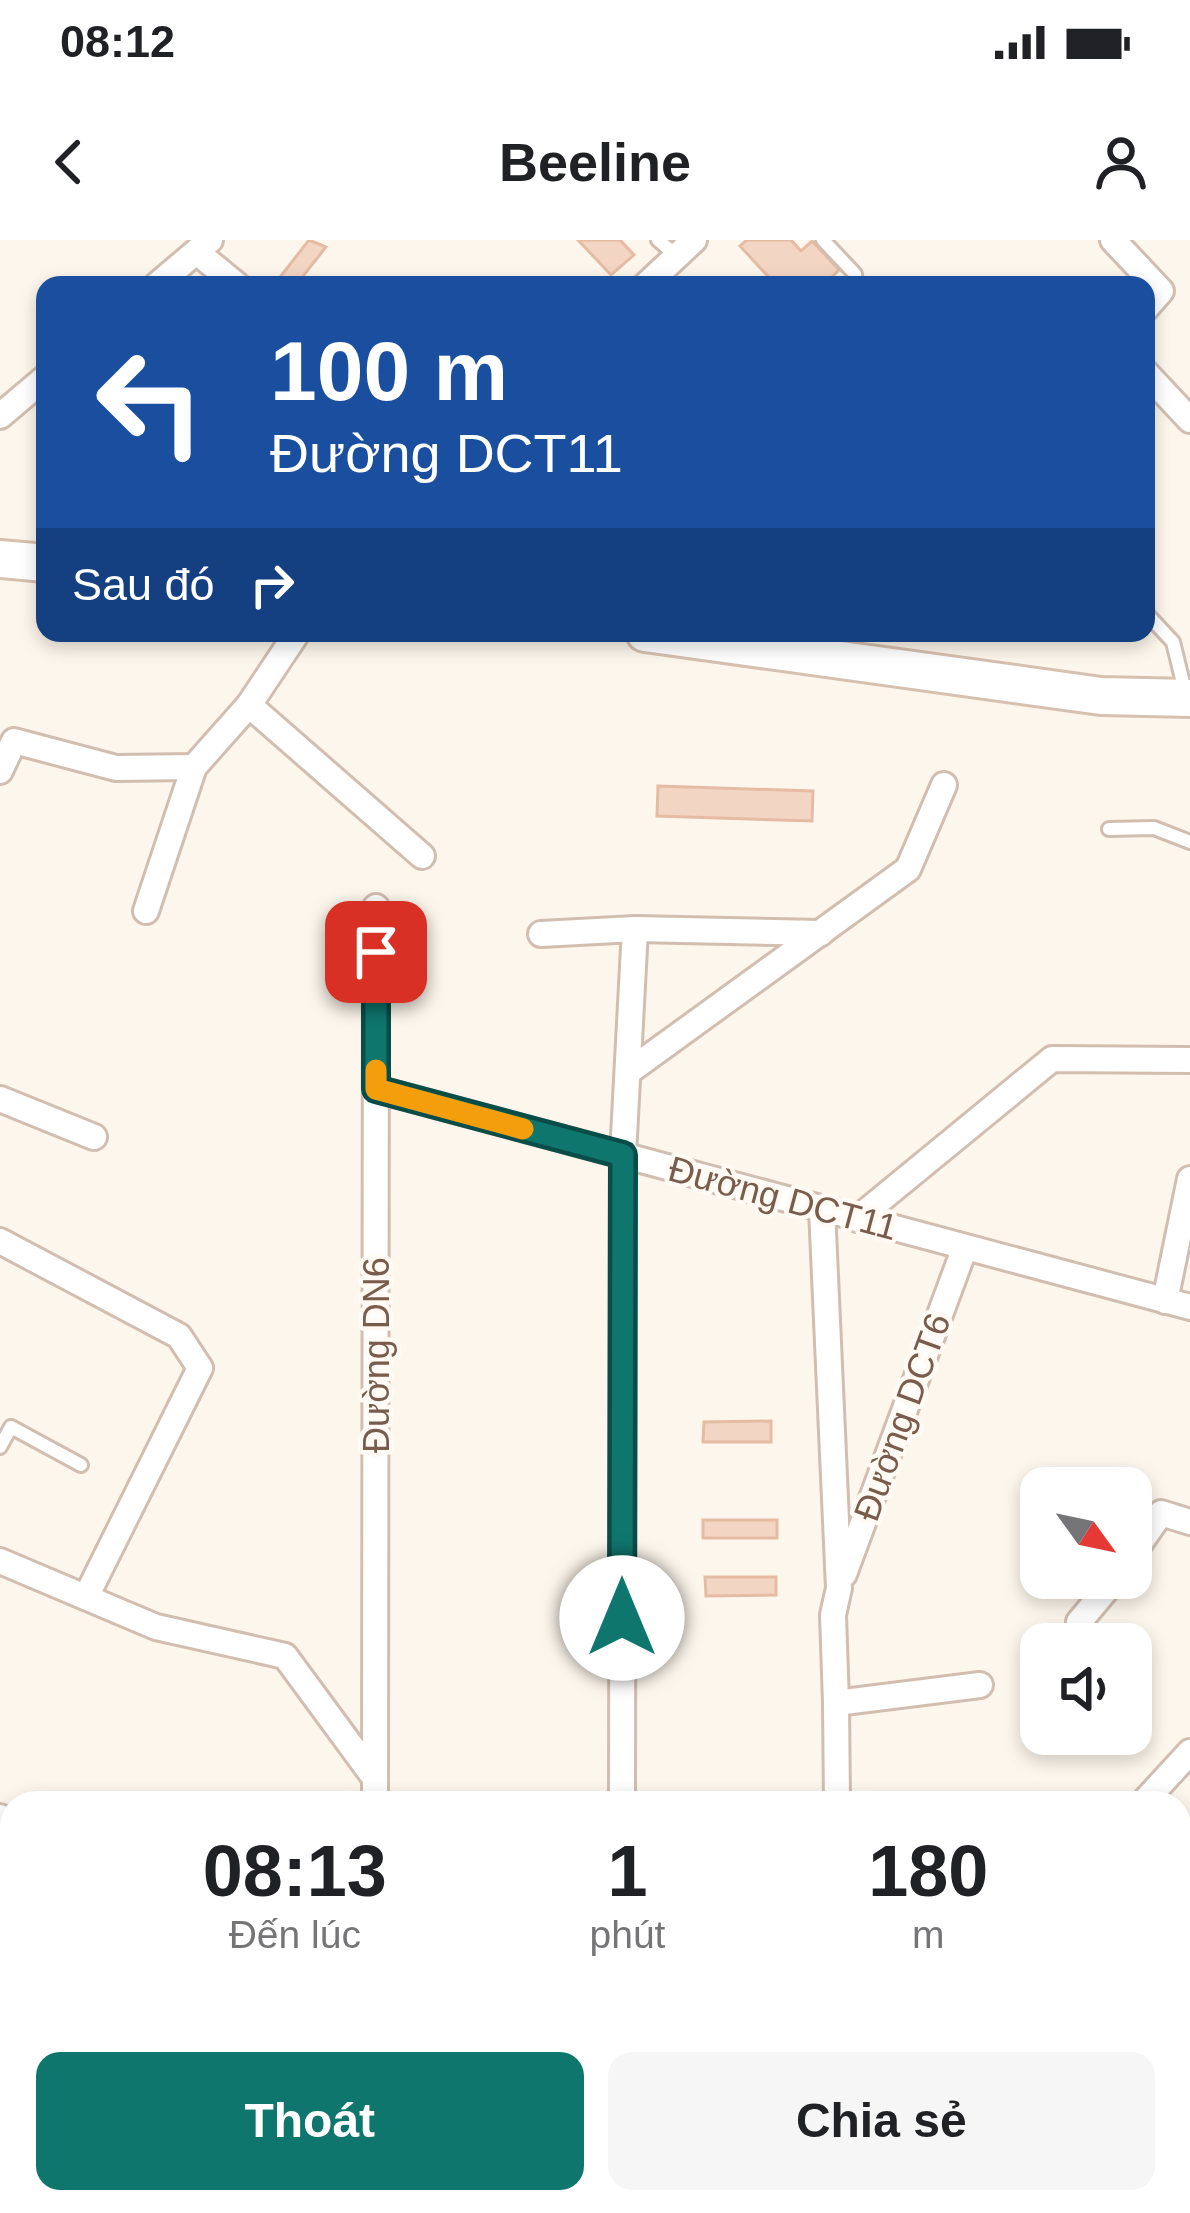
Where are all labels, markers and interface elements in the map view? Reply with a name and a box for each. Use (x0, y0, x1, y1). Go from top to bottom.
text: 08:12 (60, 16, 175, 67)
icon: back (36, 129, 102, 195)
icon: person (1088, 129, 1154, 195)
text: Beeline (499, 132, 691, 192)
icon: left (72, 324, 228, 480)
text: 100 m (270, 324, 508, 418)
text: Đường DCT11 (270, 423, 623, 483)
icon: right (239, 552, 305, 618)
text: Sau đó (72, 559, 215, 610)
pin (325, 901, 427, 1003)
icon: arrive (343, 919, 409, 985)
street label: Đường DCT11 (664, 1148, 902, 1248)
street label: Đường DN6 (356, 1257, 397, 1453)
street label: Đường DCT6 (845, 1308, 959, 1526)
north arrow (1020, 1467, 1152, 1599)
map controls (1020, 1467, 1152, 1755)
position arrow (559, 1555, 685, 1681)
button: sound (1020, 1623, 1152, 1755)
text: 08:13 (203, 1831, 387, 1911)
text: 1 (607, 1831, 648, 1911)
text: 180 (868, 1831, 988, 1911)
text: Đến lúc (229, 1913, 361, 1956)
text: phút (590, 1913, 665, 1956)
text: m (912, 1913, 944, 1956)
button: Thoát (36, 2052, 584, 2190)
button: Chia sẻ (608, 2052, 1155, 2190)

